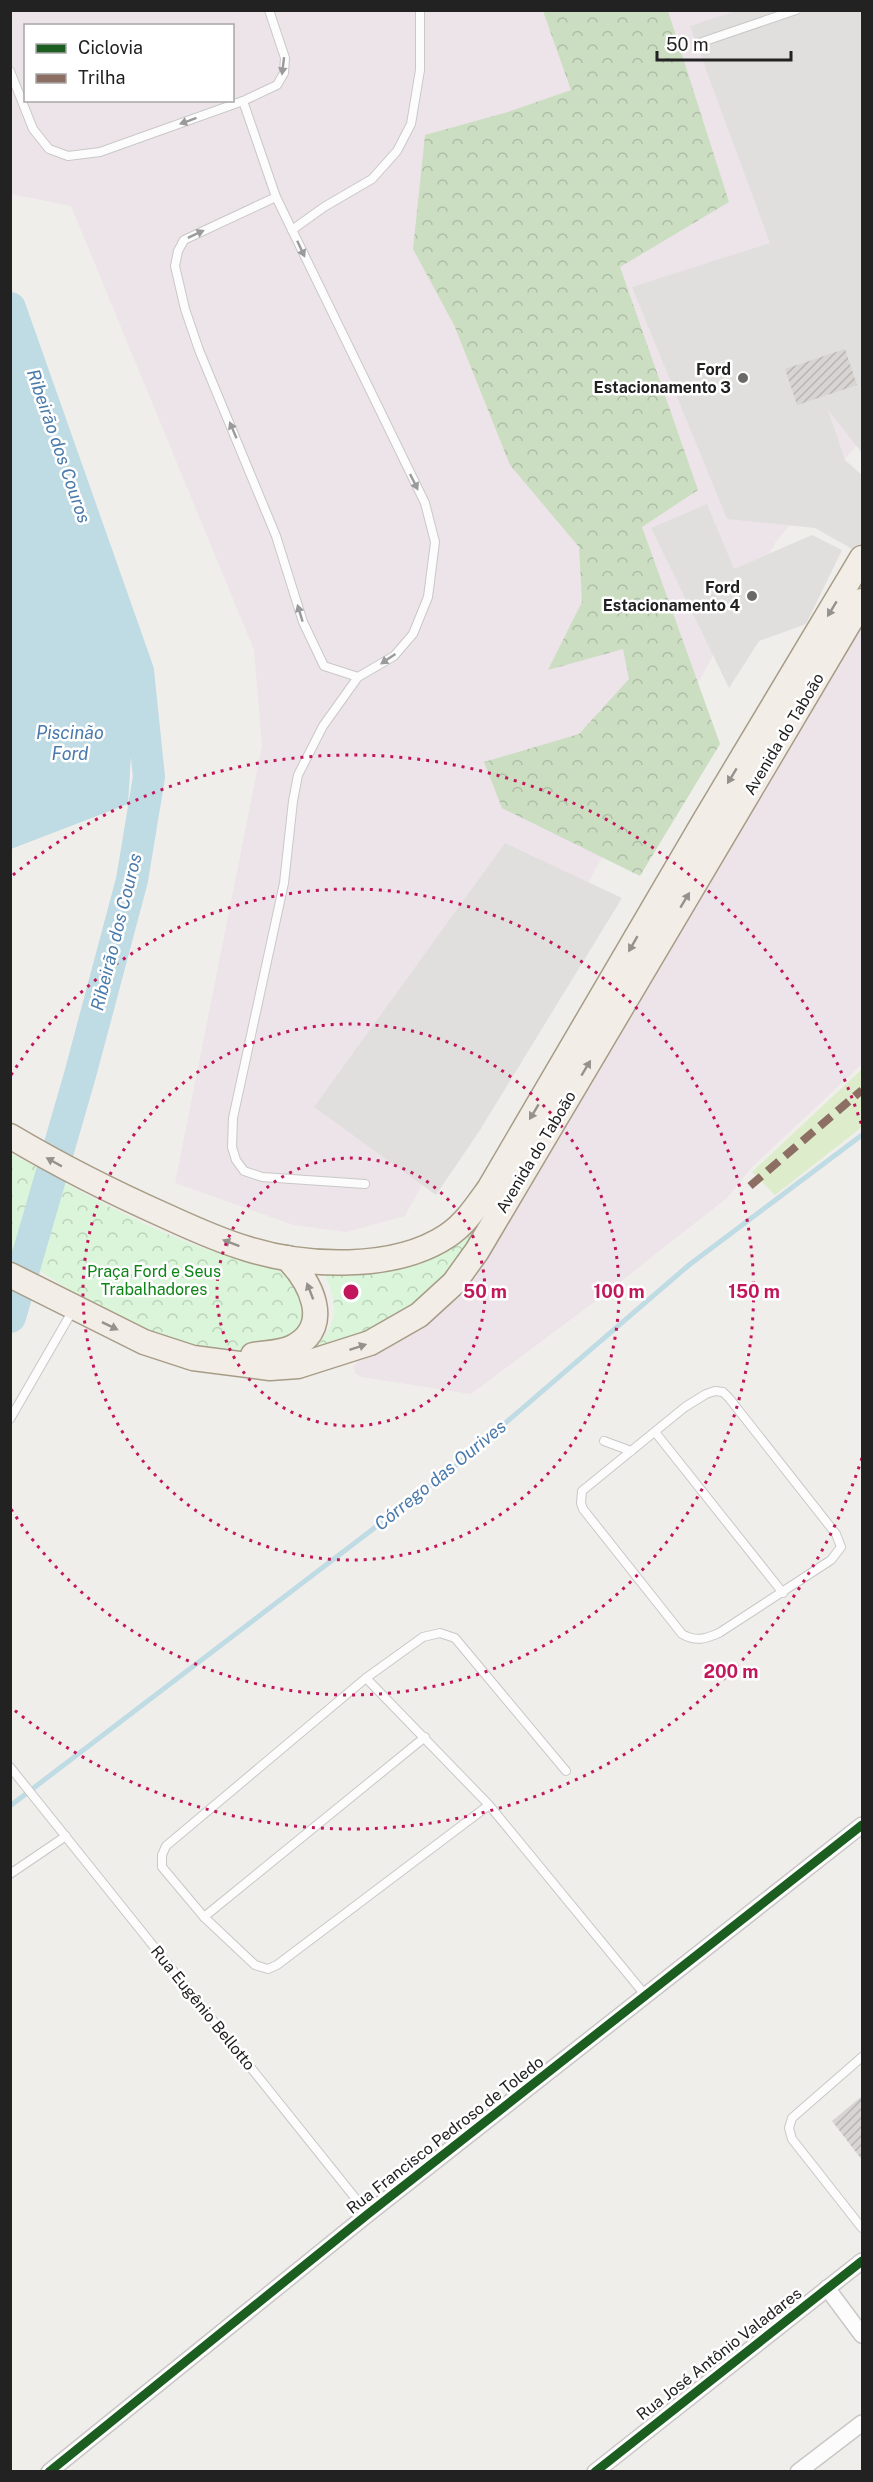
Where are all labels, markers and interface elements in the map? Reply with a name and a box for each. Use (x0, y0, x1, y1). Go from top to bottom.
legend (24, 24, 234, 102)
scale bar (657, 24, 790, 62)
text: 50 m (666, 34, 709, 55)
text: Ciclovia (78, 37, 143, 58)
one-way arrow (278, 57, 288, 76)
text: Trilha (78, 67, 125, 88)
one-way arrow (179, 116, 197, 126)
one-way arrow (188, 230, 205, 239)
one-way arrow (297, 241, 306, 258)
place label: Ford Estacionamento 3 (594, 360, 731, 397)
water label: Ribeirão dos Couros (23, 366, 95, 526)
marker: Ford Estacionamento 3 (736, 371, 750, 385)
one-way arrow (228, 421, 237, 439)
one-way arrow (410, 473, 419, 490)
place label: Ford Estacionamento 4 (603, 578, 740, 615)
marker: Ford Estacionamento 4 (745, 589, 759, 603)
one-way arrow (827, 601, 838, 617)
one-way arrow (295, 604, 304, 622)
one-way arrow (380, 653, 396, 665)
street label: Avenida do Taboão (740, 670, 828, 798)
water label: Piscinão Ford (36, 722, 104, 764)
one-way arrow (727, 768, 737, 785)
water label: Ribeirão dos Couros (86, 851, 146, 1013)
one-way arrow (680, 892, 691, 908)
one-way arrow (628, 936, 639, 952)
one-way arrow (580, 1060, 591, 1076)
street label: Avenida do Taboão (492, 1088, 580, 1216)
one-way arrow (529, 1104, 540, 1120)
one-way arrow (46, 1157, 63, 1167)
one-way arrow (222, 1238, 240, 1247)
park label: Praça Ford e Seus Trabalhadores (87, 1262, 221, 1299)
text: 50 m (463, 1281, 507, 1302)
text: 100 m (593, 1281, 645, 1302)
text: 150 m (728, 1281, 780, 1302)
one-way arrow (305, 1282, 315, 1300)
centre of rings (341, 1282, 361, 1302)
one-way arrow (101, 1321, 118, 1331)
one-way arrow (349, 1342, 367, 1351)
water label: Córrego das Ourives (370, 1415, 510, 1535)
text: 200 m (704, 1661, 758, 1682)
street label: Rua Eugênio Bellotto (147, 1942, 259, 2074)
street label: Rua Francisco Pedroso de Toledo (343, 2052, 547, 2218)
street label: Rua José Antônio Valadares (633, 2284, 805, 2424)

